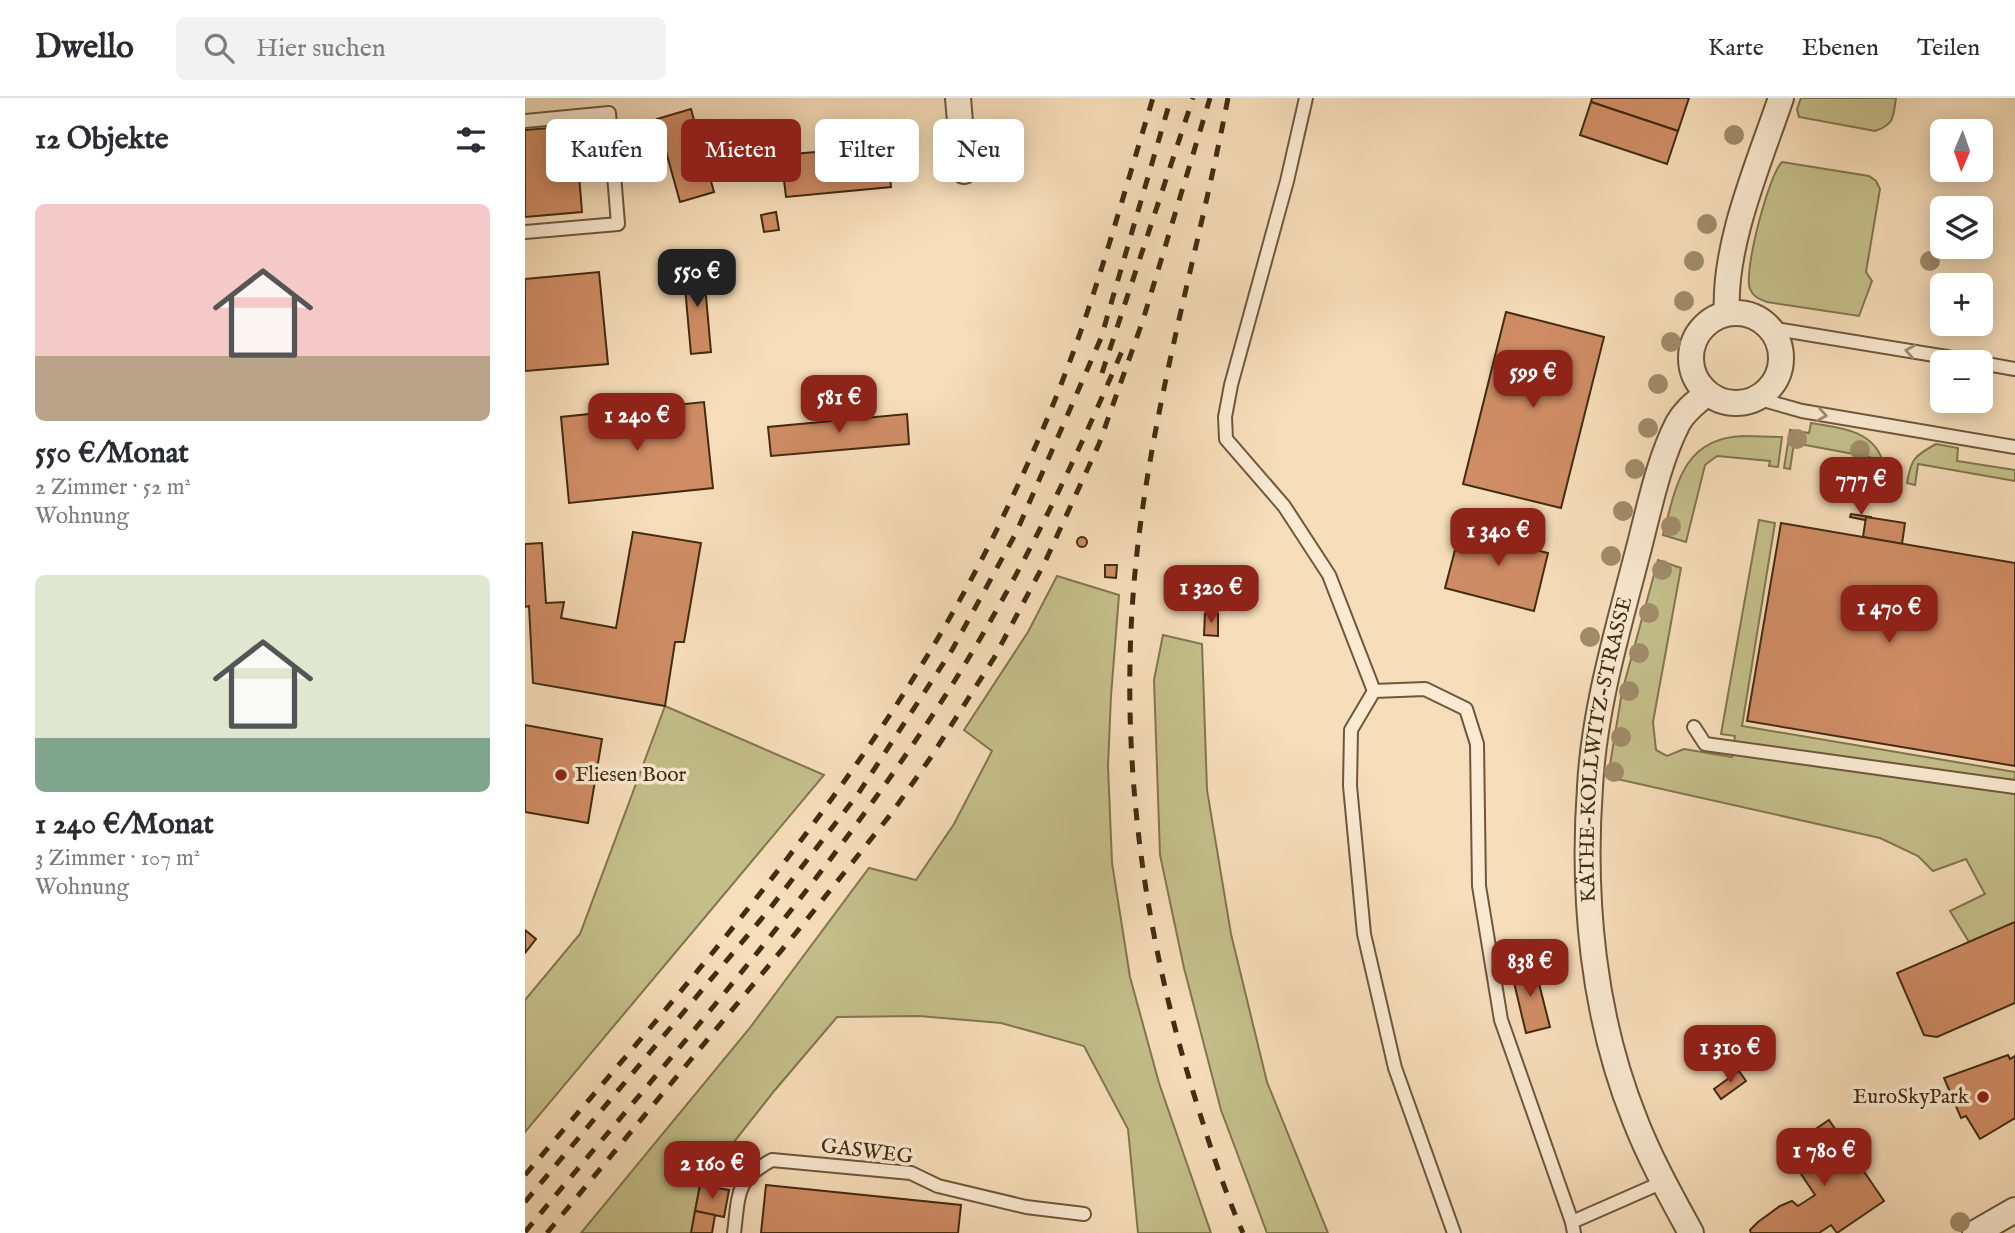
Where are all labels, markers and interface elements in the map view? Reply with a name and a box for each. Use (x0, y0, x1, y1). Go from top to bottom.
search box (176, 17, 666, 80)
text: Dwello (35, 27, 134, 69)
icon: search (200, 29, 238, 67)
text: Hier suchen (256, 32, 386, 65)
text: Karte (1708, 33, 1764, 64)
text: Ebenen (1802, 33, 1879, 64)
text: Teilen (1917, 33, 1980, 64)
chip: Kaufen (546, 119, 667, 182)
chip: Mieten (681, 119, 801, 182)
chip: Filter (815, 119, 919, 182)
chip: Neu (933, 119, 1024, 182)
north arrow (1930, 119, 1993, 182)
map controls (1930, 119, 1993, 413)
text: 12 Objekte (35, 121, 169, 159)
icon: filters (452, 121, 490, 159)
button: layers (1930, 196, 1993, 259)
icon: home (200, 250, 326, 376)
pin: 550 € (648, 250, 746, 309)
text: 550 € (674, 257, 720, 286)
button: + (1930, 273, 1993, 336)
one-way arrow (1904, 344, 1916, 359)
pin: 599 € (1484, 350, 1582, 410)
button: − (1930, 350, 1993, 413)
text: 599 € (1510, 358, 1556, 387)
pin: 581 € (790, 376, 888, 435)
text: 581 € (817, 383, 861, 412)
pin: 1 240 € (572, 394, 702, 453)
text: 1 240 € (604, 401, 670, 430)
one-way arrow (1816, 407, 1828, 422)
text: 550 €/Monat (35, 435, 189, 473)
pin: 777 € (1812, 458, 1910, 517)
text: 777 € (1836, 465, 1886, 494)
text: 2 Zimmer · 52 m² (35, 473, 191, 502)
text: Wohnung (35, 502, 129, 531)
pin: 1 340 € (1433, 508, 1563, 568)
text: 1 340 € (1466, 516, 1530, 545)
pin: 1 320 € (1146, 566, 1276, 625)
text: 1 320 € (1180, 573, 1242, 602)
pin: 1 470 € (1824, 586, 1954, 645)
text: 1 470 € (1857, 593, 1921, 622)
street label: KÄTHE-KOLLWITZ-STRASSE (1573, 594, 1639, 903)
icon: home (200, 621, 326, 747)
place label: Fliesen Boor (575, 762, 687, 789)
marker: Fliesen Boor (553, 767, 569, 783)
text: 1 240 €/Monat (35, 806, 214, 844)
text: 3 Zimmer · 107 m² (35, 844, 200, 873)
text: Wohnung (35, 873, 129, 902)
pin: 838 € (1481, 940, 1579, 999)
text: 838 € (1507, 947, 1553, 976)
pin: 1 310 € (1665, 1026, 1795, 1085)
text: 1 310 € (1700, 1033, 1760, 1062)
place label: EuroSkyPark (1853, 1084, 1970, 1111)
marker: EuroSkyPark (1975, 1089, 1991, 1105)
pin: 1 780 € (1759, 1128, 1889, 1188)
street label: GASWEG (819, 1133, 915, 1171)
text: 1 780 € (1792, 1136, 1856, 1165)
pin: 2 160 € (647, 1142, 777, 1201)
text: 2 160 € (680, 1149, 744, 1178)

